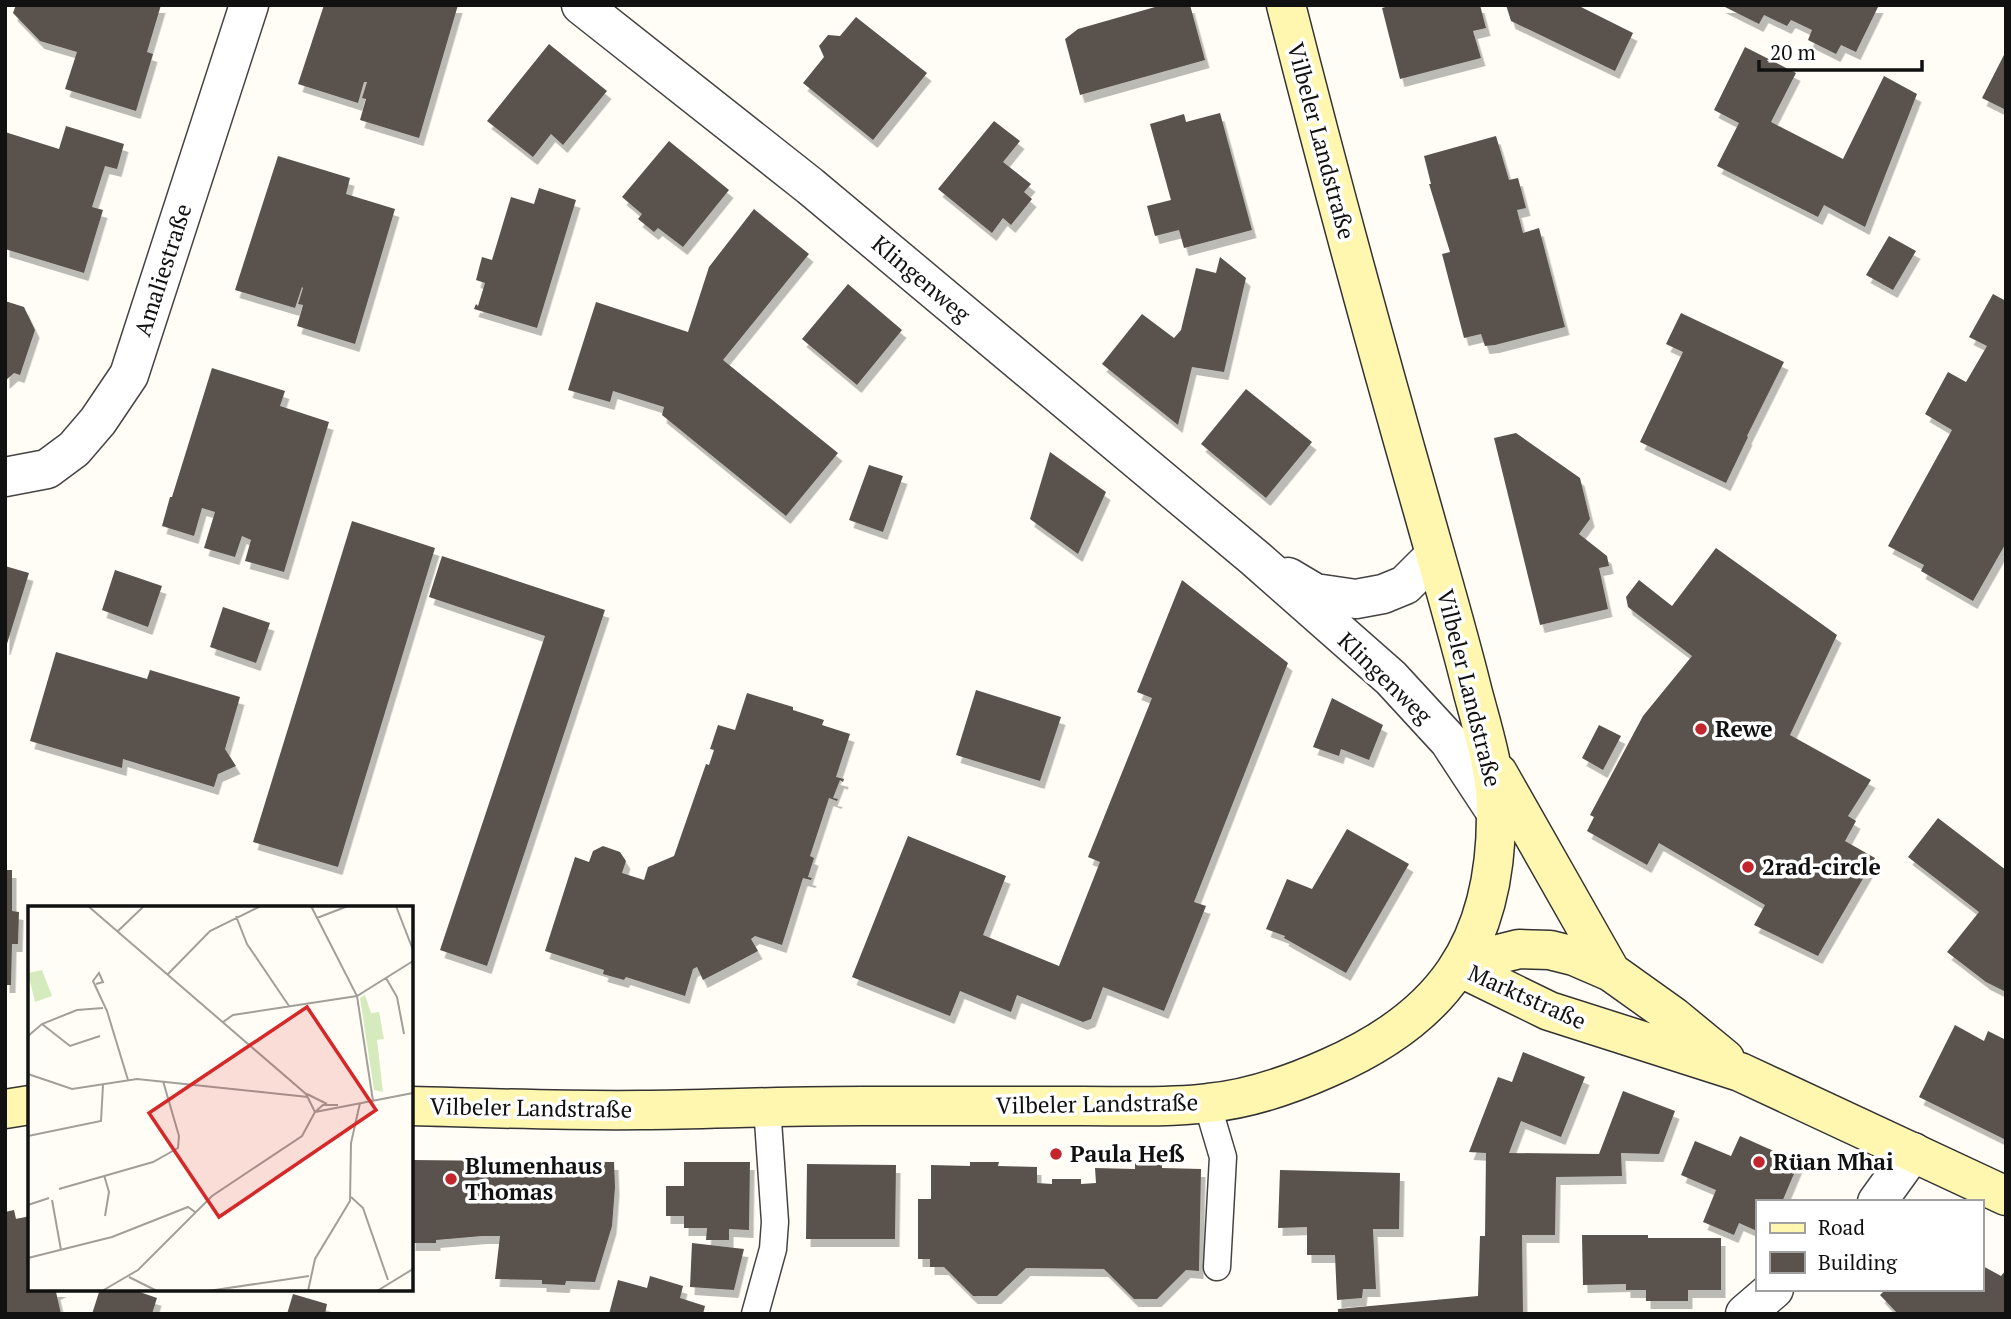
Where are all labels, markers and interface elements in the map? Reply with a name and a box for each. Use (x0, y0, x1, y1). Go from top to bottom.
scale bar (1759, 28, 1922, 72)
text: 20 m (1770, 38, 1816, 66)
street label: Vilbeler Landstraße (1280, 39, 1363, 243)
street label: Amaliestraße (126, 200, 199, 340)
street label: Klingenweg (865, 228, 978, 330)
street label: Vilbeler Landstraße (1430, 586, 1509, 790)
street label: Klingenweg (1331, 625, 1440, 731)
place label: Rewe (1715, 713, 1773, 744)
marker: Rewe (1693, 721, 1709, 737)
place label: 2rad-circle (1762, 851, 1881, 882)
marker: 2rad-circle (1740, 859, 1756, 875)
inset map (28, 906, 413, 1291)
street label: Marktstraße (1463, 957, 1591, 1036)
street label: Vilbeler Landstraße (996, 1086, 1198, 1121)
street label: Vilbeler Landstraße (430, 1090, 632, 1125)
place label: Paula Heß (1070, 1138, 1185, 1169)
marker: Paula Heß (1048, 1146, 1064, 1162)
place label: Rüan Mhai (1773, 1146, 1894, 1177)
place label: Blumenhaus Thomas (465, 1150, 603, 1207)
marker: Rüan Mhai (1751, 1154, 1767, 1170)
marker: Blumenhaus Thomas (443, 1171, 459, 1187)
legend (1756, 1200, 1983, 1291)
text: Road (1818, 1213, 1865, 1241)
text: Building (1818, 1248, 1898, 1276)

